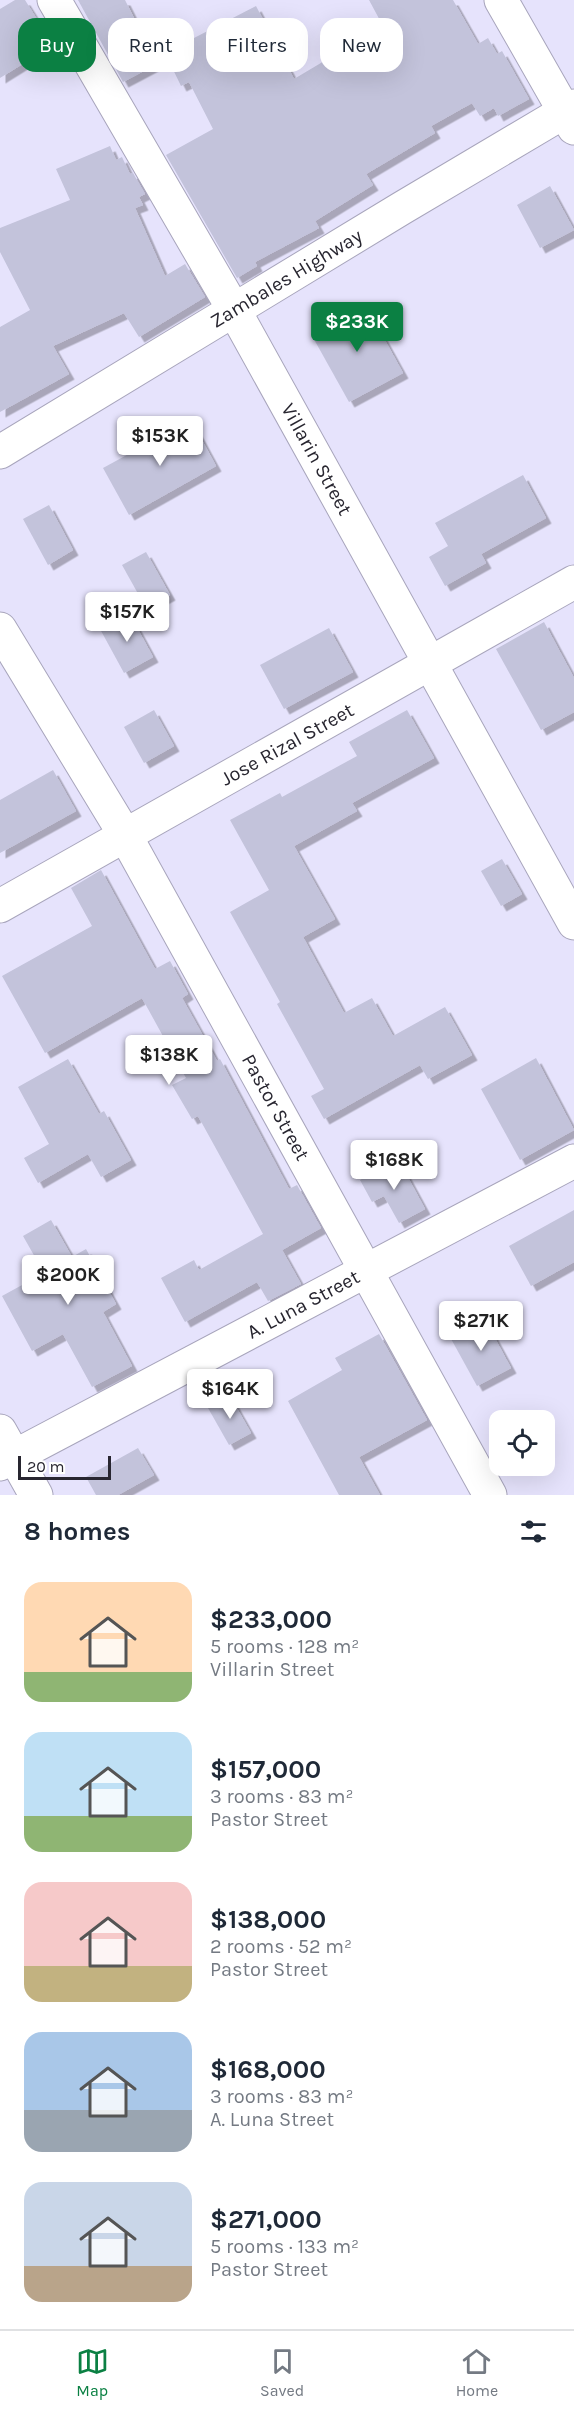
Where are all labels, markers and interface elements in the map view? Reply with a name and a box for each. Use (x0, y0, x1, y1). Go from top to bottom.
chip: Buy (18, 18, 96, 72)
chip: Rent (108, 18, 194, 72)
chip: Filters (206, 18, 308, 72)
chip: New (320, 18, 403, 72)
street label: Zambales Highway (206, 224, 366, 333)
pin: $233K (315, 302, 399, 353)
text: $233K (325, 310, 389, 333)
street label: Villarin Street (276, 399, 357, 520)
pin: $153K (118, 416, 202, 467)
text: $153K (131, 424, 189, 447)
pin: $157K (85, 592, 169, 643)
text: $157K (99, 600, 155, 623)
street label: Jose Rizal Street (217, 698, 358, 790)
pin: $138K (127, 1035, 211, 1086)
text: $138K (139, 1043, 199, 1066)
street label: Pastor Street (237, 1050, 314, 1165)
pin: $168K (352, 1140, 436, 1191)
text: $168K (364, 1148, 424, 1171)
pin: $200K (26, 1255, 110, 1306)
text: $200K (36, 1263, 100, 1286)
street label: A. Luna Street (243, 1265, 364, 1344)
pin: $271K (439, 1301, 523, 1352)
text: $271K (453, 1309, 509, 1332)
pin: $164K (188, 1369, 272, 1420)
text: $164K (201, 1377, 259, 1400)
map controls (489, 1410, 555, 1476)
button: locate (489, 1410, 555, 1476)
scale bar (18, 1453, 111, 1480)
text: 20 m (27, 1457, 65, 1476)
icon: filters (517, 1515, 550, 1548)
text: 8 homes (24, 1516, 130, 1547)
text: $233,000 (210, 1604, 332, 1635)
icon: home (72, 1606, 144, 1678)
text: 5 rooms · 128 m² (210, 1635, 359, 1658)
text: Villarin Street (210, 1658, 334, 1681)
text: $157,000 (210, 1754, 321, 1785)
icon: home (72, 1756, 144, 1828)
text: 3 rooms · 83 m² (210, 1785, 354, 1808)
text: Pastor Street (210, 1808, 328, 1831)
text: $138,000 (210, 1904, 326, 1935)
icon: home (72, 1906, 144, 1978)
text: 2 rooms · 52 m² (210, 1935, 352, 1958)
text: Pastor Street (210, 1958, 328, 1981)
text: $168,000 (210, 2054, 326, 2085)
icon: home (72, 2056, 144, 2128)
text: 3 rooms · 83 m² (210, 2085, 354, 2108)
text: A. Luna Street (210, 2108, 334, 2131)
text: $271,000 (210, 2204, 322, 2235)
icon: home (72, 2206, 144, 2278)
text: 5 rooms · 133 m² (210, 2235, 359, 2258)
text: Pastor Street (210, 2258, 328, 2281)
tab: Map (76, 2345, 109, 2400)
tab: Saved (260, 2345, 304, 2400)
tab: Home (456, 2345, 498, 2400)

